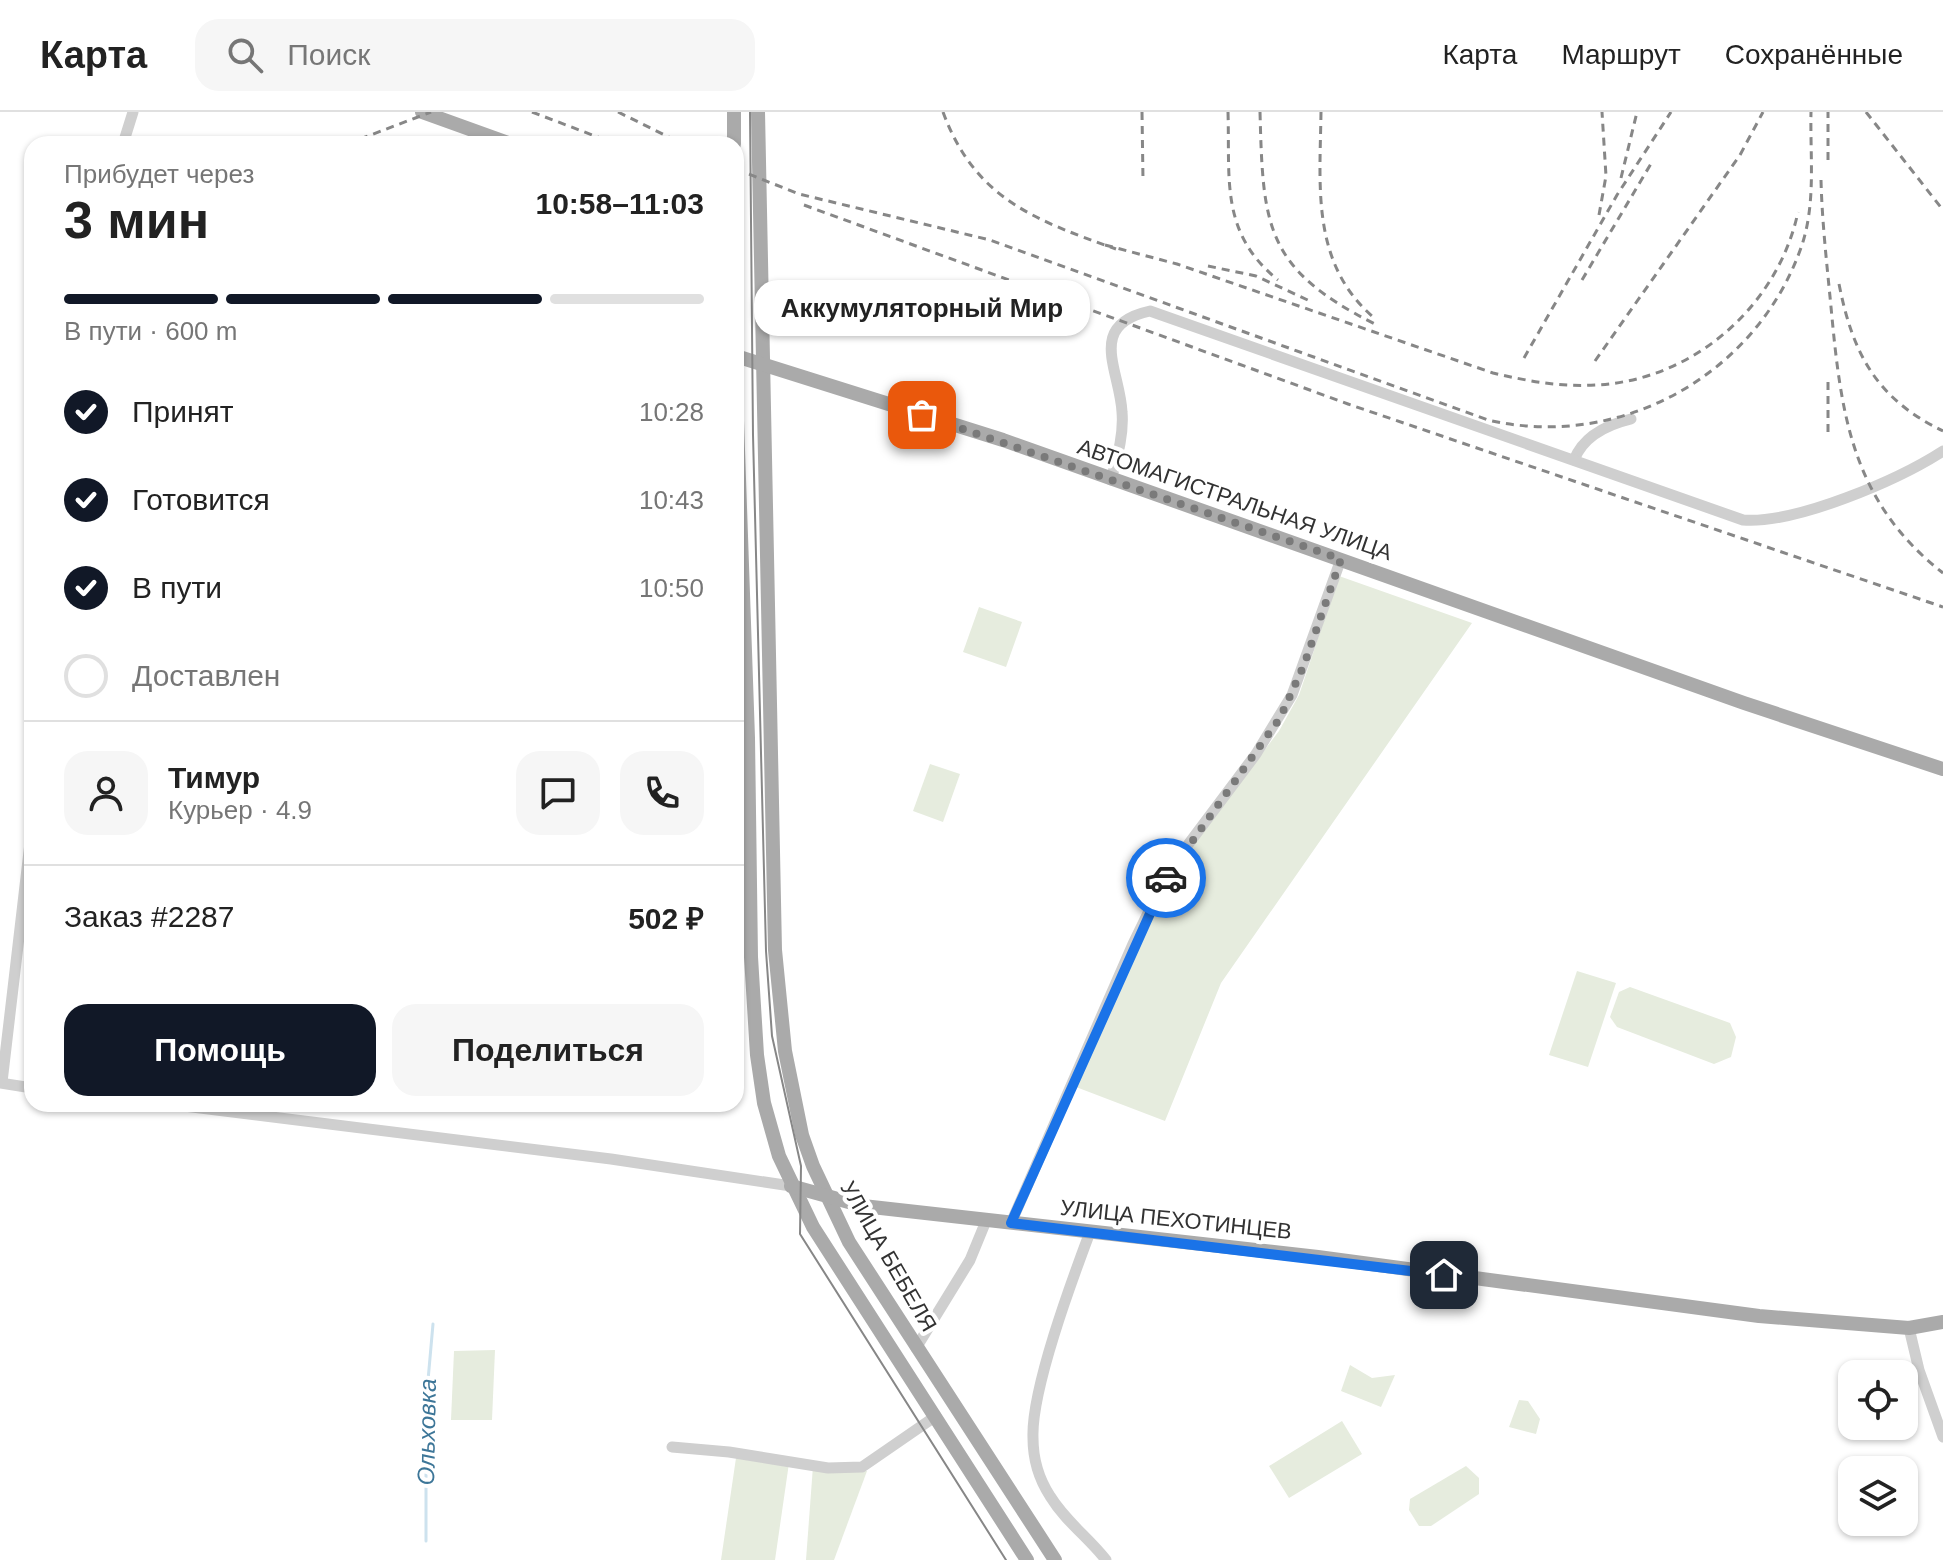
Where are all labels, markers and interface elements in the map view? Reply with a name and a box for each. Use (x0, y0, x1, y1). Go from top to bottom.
search box (195, 19, 755, 91)
icon: search (223, 33, 267, 77)
text: Карта (40, 34, 147, 76)
text: Поиск (287, 38, 370, 71)
text: Карта (1442, 39, 1517, 70)
text: Маршрут (1561, 39, 1681, 70)
text: Сохранённые (1725, 39, 1903, 70)
text: Прибудет через (64, 159, 254, 189)
text: 10:58–11:03 (536, 187, 704, 220)
text: 3 мин (64, 191, 209, 249)
callout: Аккумуляторный Мир (754, 279, 1090, 335)
text: Аккумуляторный Мир (781, 293, 1063, 323)
text: В пути · 600 m (64, 316, 237, 346)
pin (888, 381, 956, 449)
icon: check (64, 390, 108, 434)
icon: bag (900, 393, 944, 437)
text: Принят (132, 395, 234, 428)
text: 10:28 (639, 397, 704, 427)
street label: АВТОМАГИСТРАЛЬНАЯ УЛИЦА (1074, 434, 1396, 565)
icon: check (64, 478, 108, 522)
text: Готовится (132, 483, 270, 516)
text: 10:43 (639, 485, 704, 515)
icon: check (64, 566, 108, 610)
text: В пути (132, 571, 222, 604)
text: 10:50 (639, 573, 704, 603)
text: Доставлен (132, 659, 280, 692)
button: person (64, 751, 148, 835)
button: chat (516, 751, 600, 835)
button: phone (620, 751, 704, 835)
text: Тимур (168, 761, 260, 794)
text: Курьер · 4.9 (168, 795, 312, 825)
courier (1126, 838, 1206, 918)
icon: car (1144, 856, 1188, 900)
text: Заказ #2287 (64, 900, 234, 933)
text: 502 ₽ (628, 902, 704, 935)
button: Помощь (64, 1004, 376, 1096)
button: Поделиться (392, 1004, 704, 1096)
street label: УЛИЦА БЕБЕЛЯ (835, 1177, 942, 1336)
street label: УЛИЦА ПЕХОТИНЦЕВ (1059, 1195, 1293, 1244)
pin (1410, 1241, 1478, 1309)
icon: home (1422, 1253, 1466, 1297)
map controls (1838, 1360, 1918, 1536)
button: locate (1838, 1360, 1918, 1440)
water label: Ольховка (412, 1378, 441, 1486)
button: layers (1838, 1456, 1918, 1536)

